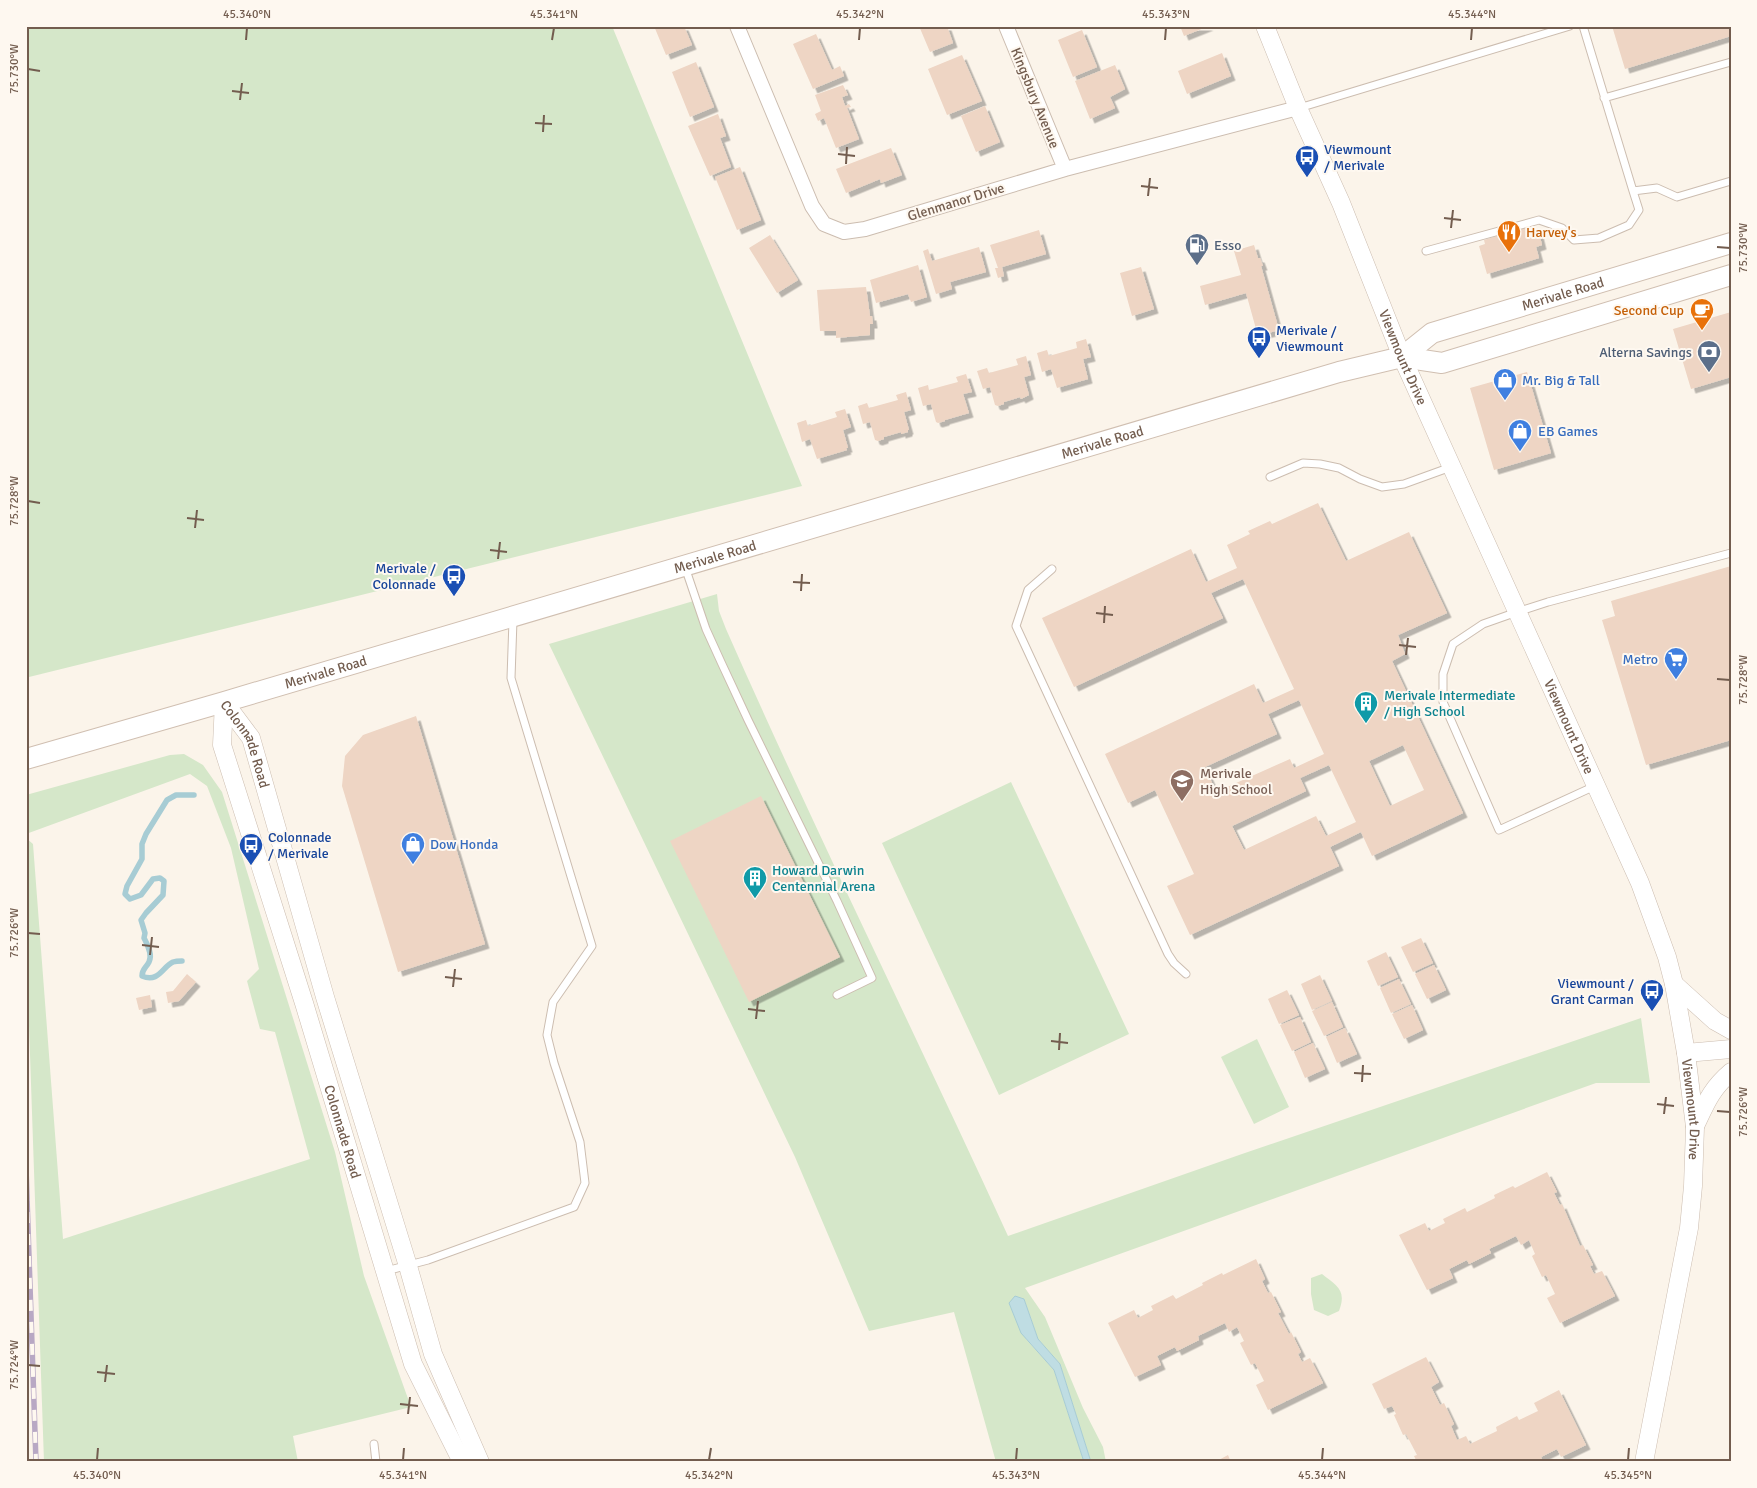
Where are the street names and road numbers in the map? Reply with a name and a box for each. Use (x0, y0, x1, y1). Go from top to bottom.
street label: Kingsbury Avenue (1007, 45, 1063, 151)
street label: Glenmanor Drive (906, 179, 1006, 225)
street label: Merivale Road (1520, 273, 1606, 314)
street label: Viewmount Drive (1376, 307, 1431, 408)
street label: Merivale Road (1059, 422, 1145, 462)
street label: Merivale Road (672, 537, 758, 577)
street label: Merivale Road (282, 652, 369, 692)
street label: Viewmount Drive (1540, 677, 1598, 777)
street label: Colonnade Road (217, 697, 273, 790)
street label: Viewmount Drive (1678, 1058, 1704, 1160)
street label: Colonnade Road (321, 1083, 365, 1180)

